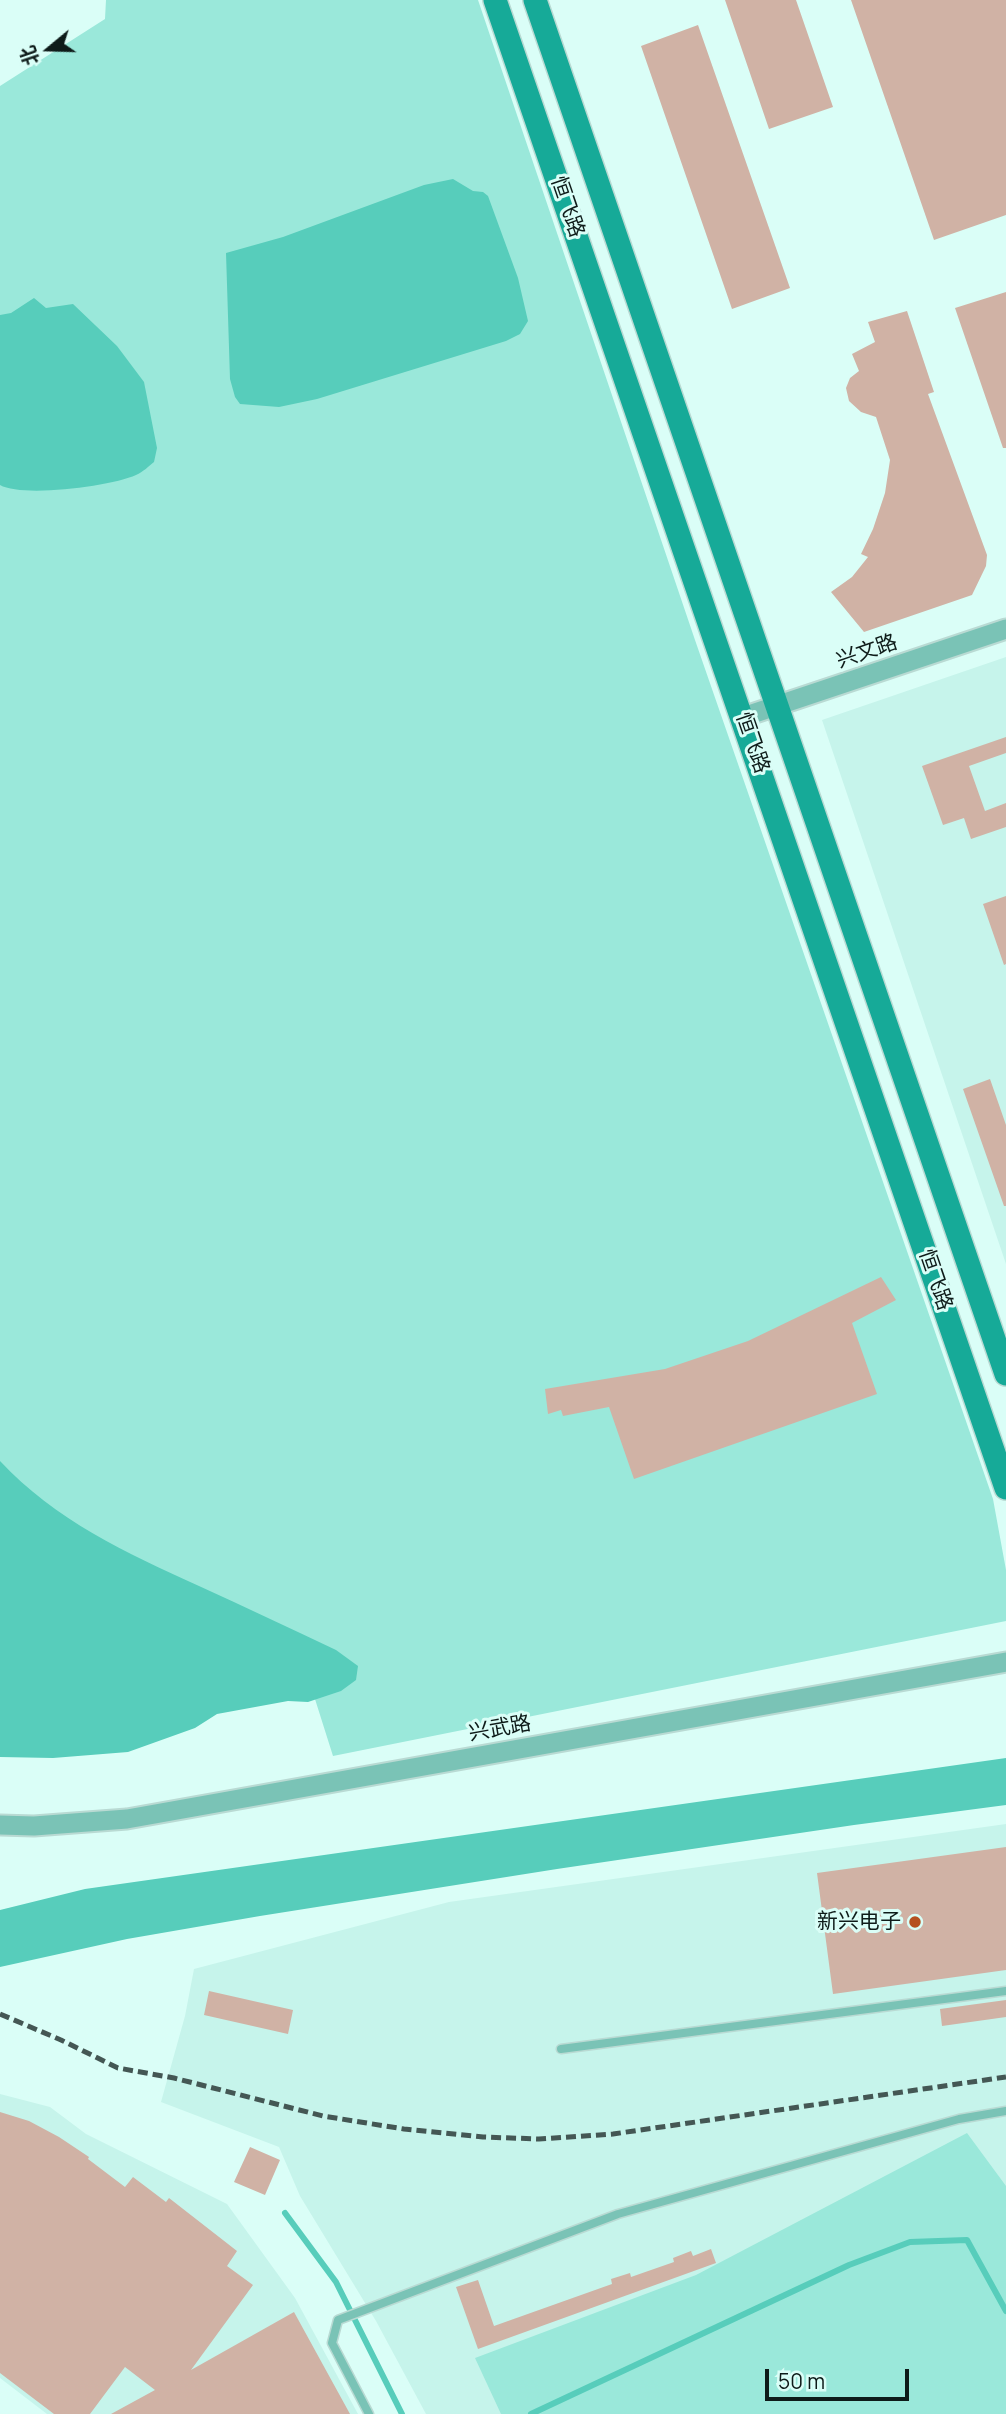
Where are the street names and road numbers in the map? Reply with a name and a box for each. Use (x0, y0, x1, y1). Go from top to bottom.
street label: 恒飞路 (545, 173, 589, 241)
street label: 兴文路 (833, 630, 901, 674)
street label: 恒飞路 (730, 709, 774, 777)
street label: 恒飞路 (913, 1246, 957, 1314)
street label: 兴武路 (467, 1711, 533, 1747)

